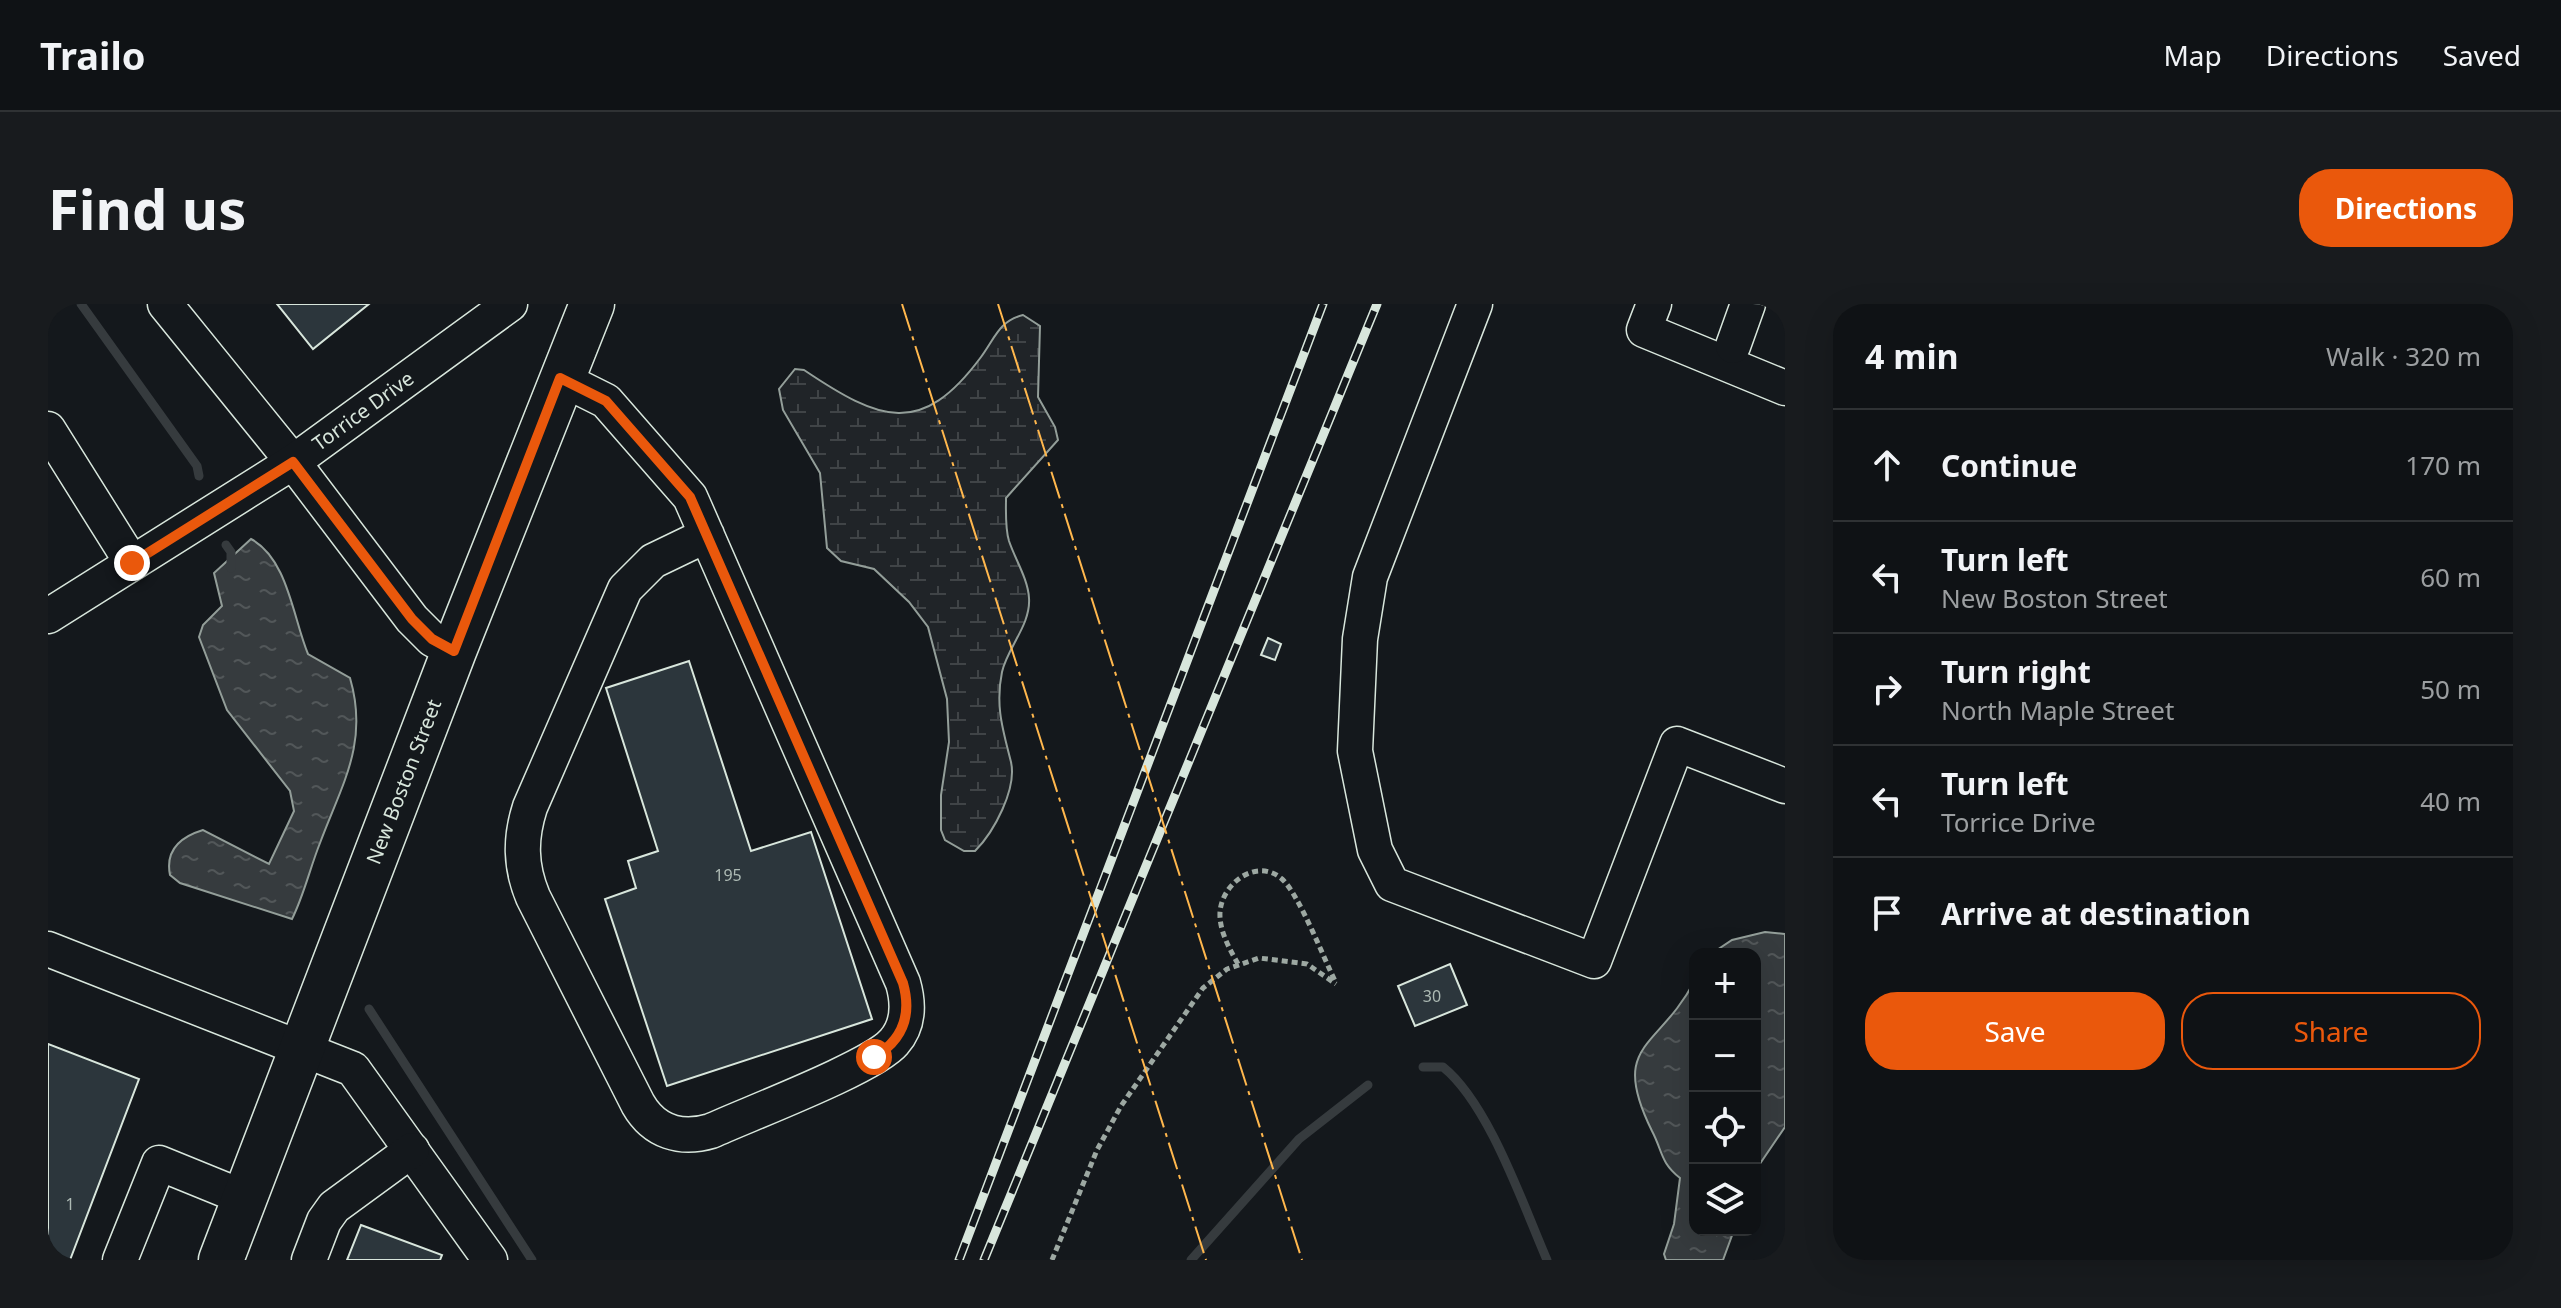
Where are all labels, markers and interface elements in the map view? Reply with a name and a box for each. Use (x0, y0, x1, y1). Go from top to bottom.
text: Trailo (40, 29, 145, 81)
text: Map (2163, 36, 2222, 74)
text: Directions (2266, 36, 2399, 74)
text: Saved (2443, 36, 2521, 74)
button: Directions (2299, 169, 2513, 247)
text: Find us (48, 170, 246, 246)
text: 4 min (1865, 333, 1959, 379)
text: Walk · 320 m (2326, 338, 2481, 374)
street label: Torrice Drive (307, 365, 419, 457)
icon: ahead (1865, 443, 1909, 487)
text: Continue (1941, 445, 2077, 486)
text: 170 m (2405, 447, 2481, 483)
text: Turn left (1941, 539, 2069, 580)
route end (114, 545, 150, 581)
icon: left (1865, 555, 1909, 599)
text: 60 m (2420, 559, 2481, 595)
text: New Boston Street (1941, 580, 2168, 616)
text: Turn right (1941, 651, 2091, 692)
icon: right (1865, 667, 1909, 711)
text: 50 m (2420, 671, 2481, 707)
text: North Maple Street (1941, 692, 2174, 728)
street label: New Boston Street (360, 695, 447, 868)
text: Turn left (1941, 763, 2069, 804)
icon: left (1865, 779, 1909, 823)
text: 40 m (2420, 783, 2481, 819)
text: Torrice Drive (1941, 804, 2096, 840)
house number: 195 (714, 864, 742, 886)
icon: arrive (1865, 891, 1909, 935)
text: Arrive at destination (1941, 893, 2251, 934)
map controls (1689, 948, 1761, 1236)
button: + (1689, 948, 1761, 1020)
house number: 30 (1423, 985, 1441, 1007)
button: Save (1865, 992, 2165, 1070)
button: Share (2181, 992, 2481, 1070)
button: − (1689, 1020, 1761, 1092)
route start (856, 1039, 892, 1075)
button: locate (1689, 1092, 1761, 1164)
button: layers (1689, 1164, 1761, 1236)
house number: 1 (65, 1193, 75, 1215)

